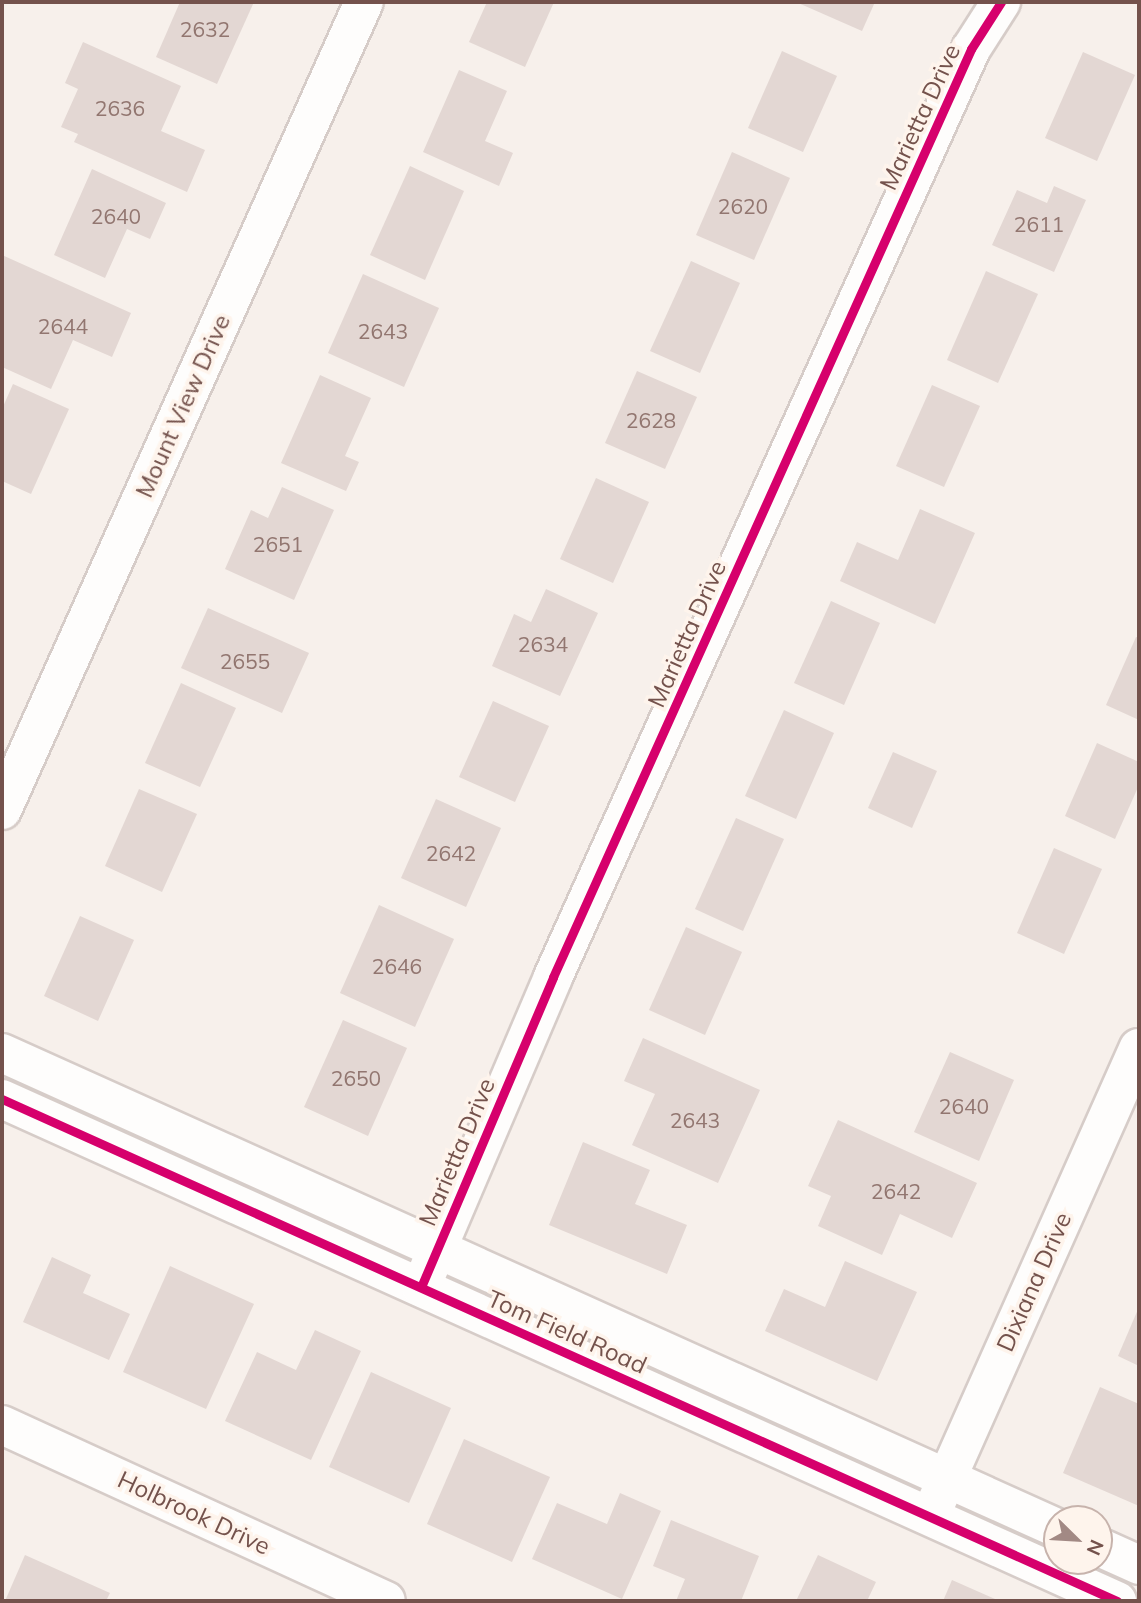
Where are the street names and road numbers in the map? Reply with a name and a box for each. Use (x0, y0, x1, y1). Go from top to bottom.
street label: Marietta Drive (874, 40, 966, 194)
street label: Mount View Drive (130, 310, 236, 502)
street label: Marietta Drive (642, 556, 732, 712)
street label: Marietta Drive (413, 1074, 501, 1230)
street label: Dixiana Drive (990, 1208, 1078, 1356)
street label: Tom Field Road (483, 1284, 651, 1380)
street label: Holbrook Drive (113, 1465, 275, 1561)

